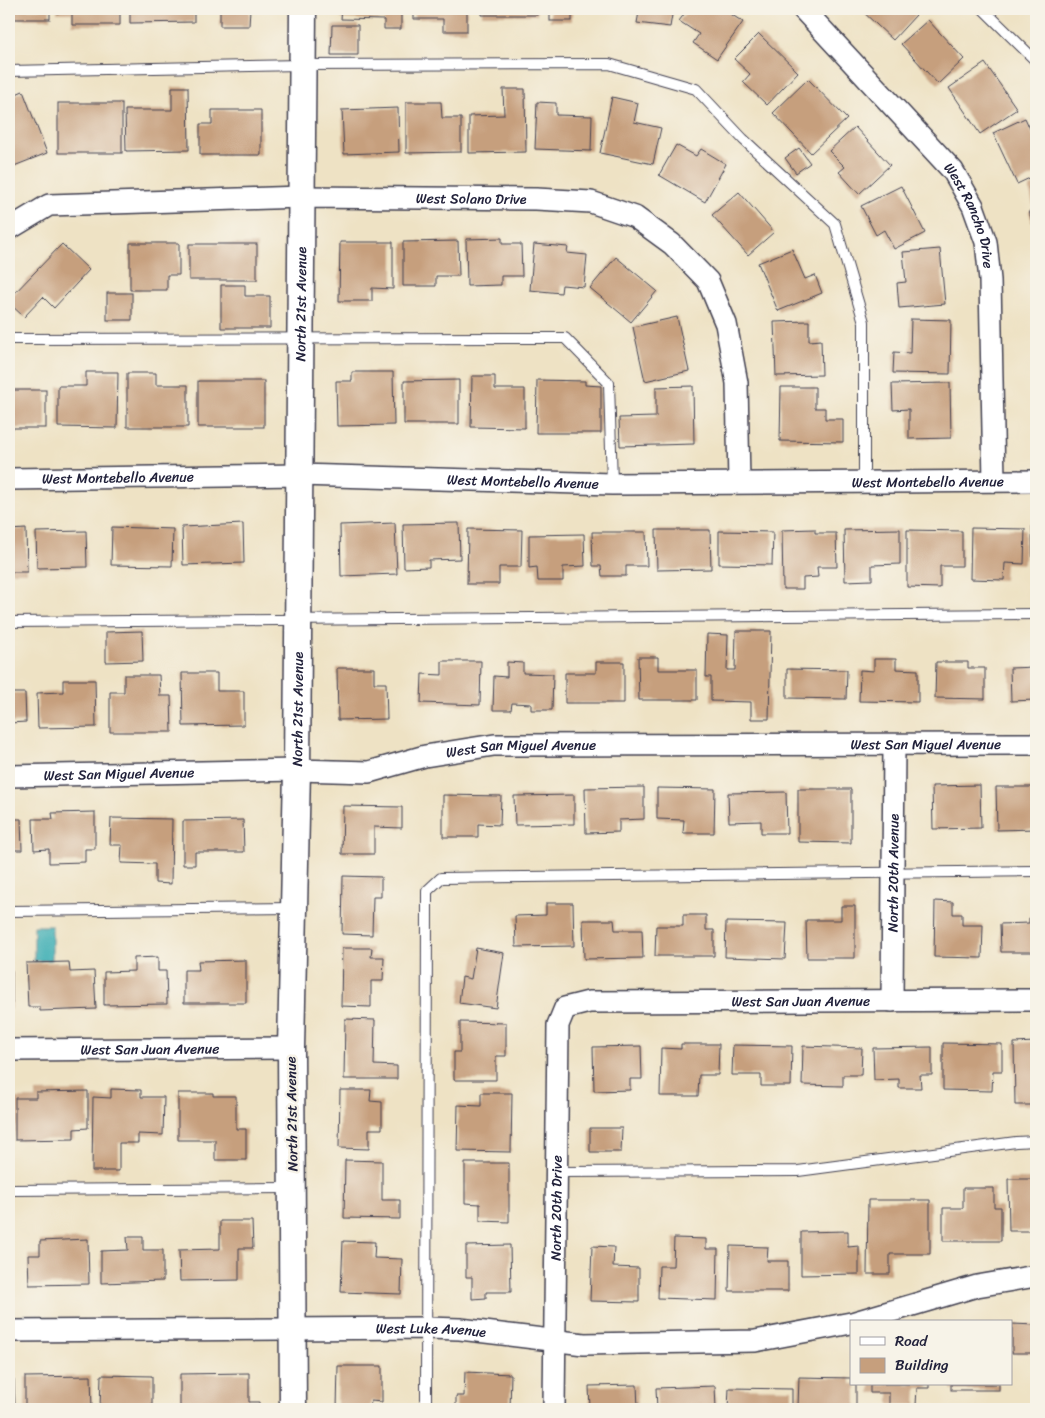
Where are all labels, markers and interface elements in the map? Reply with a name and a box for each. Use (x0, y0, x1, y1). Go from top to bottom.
street label: West Rancho Drive (938, 156, 1001, 270)
street label: West Solano Drive (416, 185, 527, 211)
street label: North 21st Avenue (288, 246, 314, 362)
street label: West Montebello Avenue (42, 464, 194, 491)
street label: West Montebello Avenue (447, 467, 599, 496)
street label: West Montebello Avenue (852, 469, 1004, 495)
street label: North 21st Avenue (285, 651, 310, 767)
street label: West San Miguel Avenue (444, 732, 596, 765)
street label: West San Miguel Avenue (850, 732, 1001, 757)
street label: West San Miguel Avenue (43, 760, 195, 788)
street label: North 20th Avenue (880, 813, 906, 932)
street label: West San Juan Avenue (731, 988, 870, 1014)
street label: West San Juan Avenue (80, 1036, 220, 1062)
street label: North 21st Avenue (278, 1056, 305, 1172)
street label: North 20th Drive (543, 1155, 569, 1261)
street label: West Luke Avenue (376, 1315, 488, 1345)
legend (850, 1320, 1012, 1386)
text: Road (895, 1328, 928, 1354)
text: Building (895, 1352, 949, 1378)

